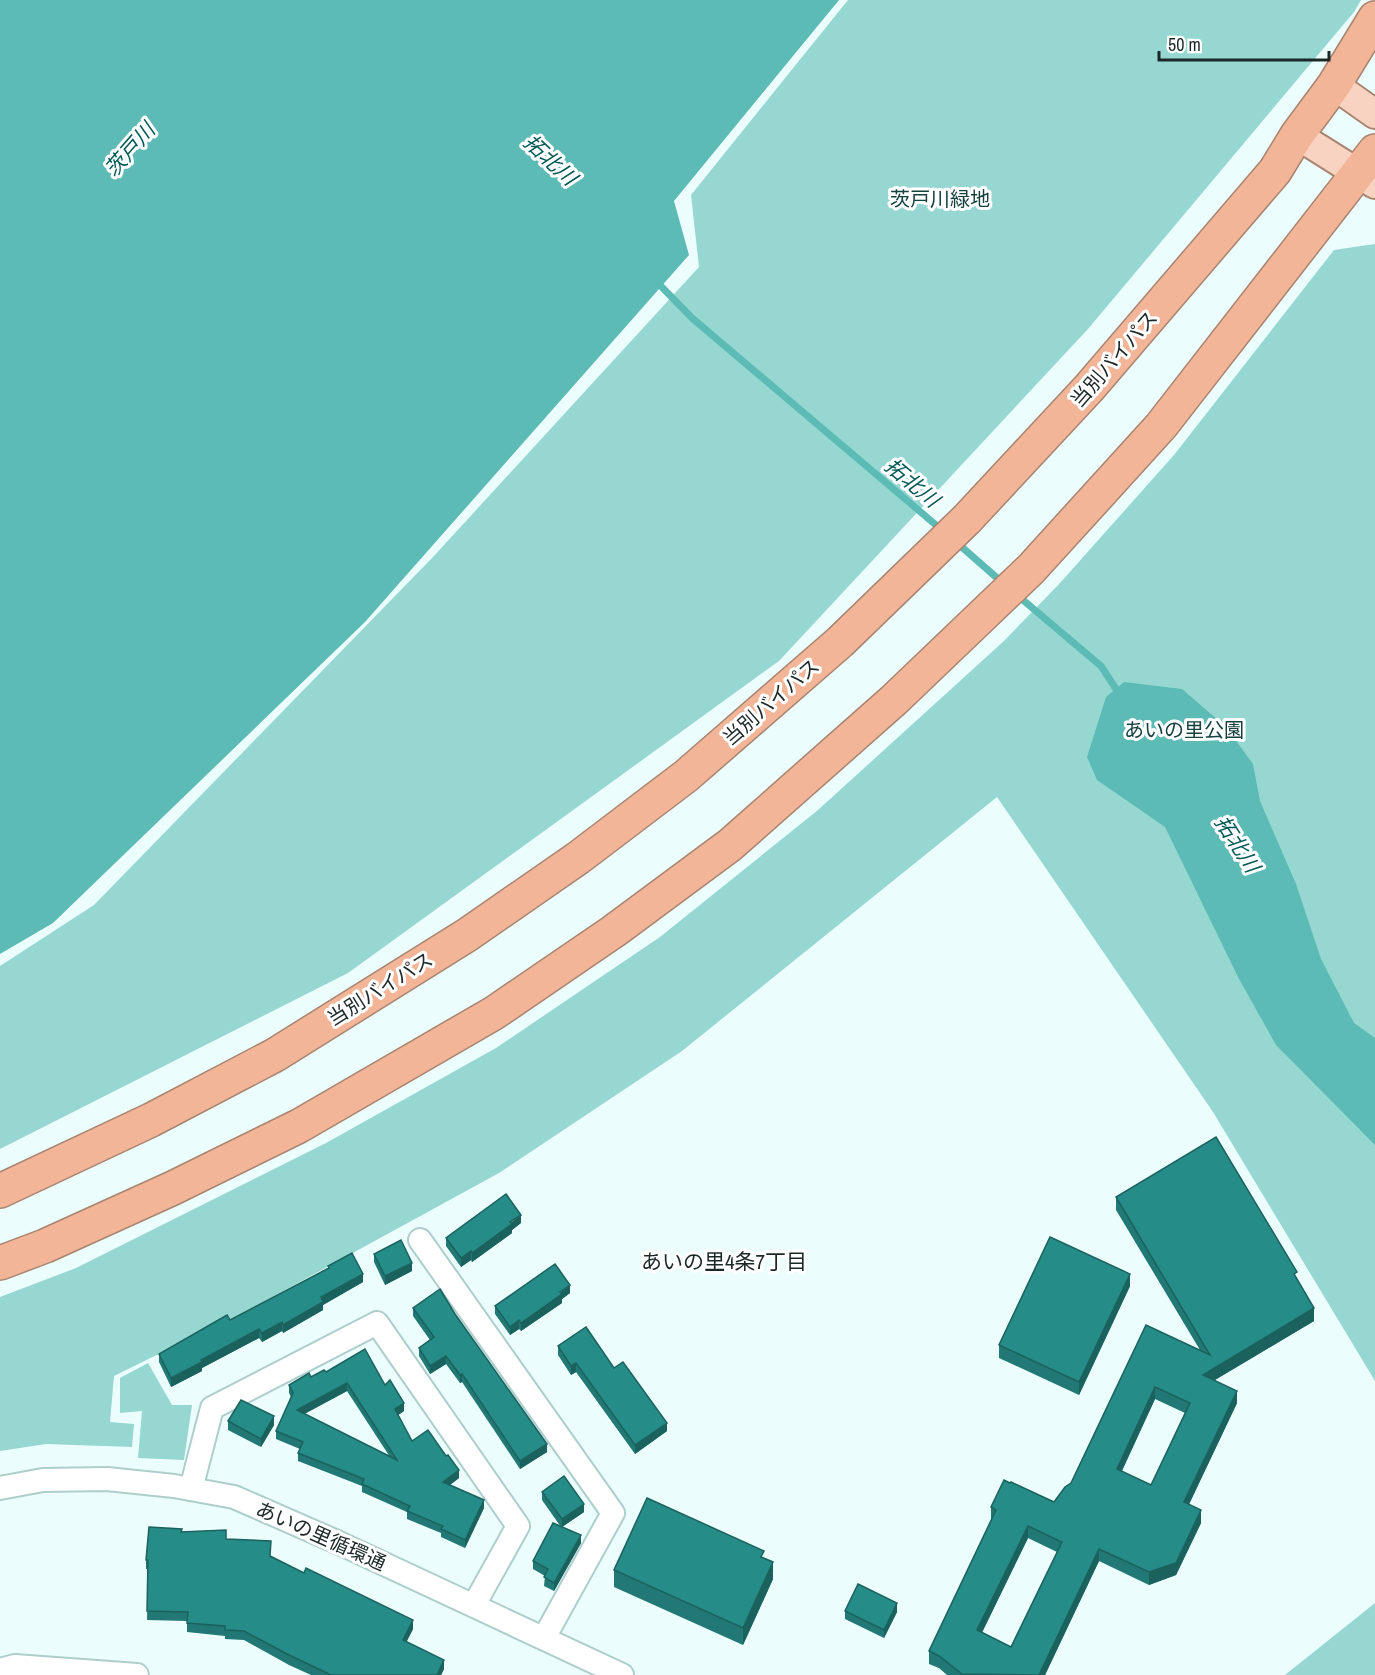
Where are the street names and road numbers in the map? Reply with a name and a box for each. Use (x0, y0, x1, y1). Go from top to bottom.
street label: 当別バイパス (1064, 305, 1163, 413)
street label: 当別バイパス (717, 652, 825, 751)
street label: 当別バイパス (322, 945, 438, 1032)
street label: あいの里循環通 (252, 1495, 391, 1576)

